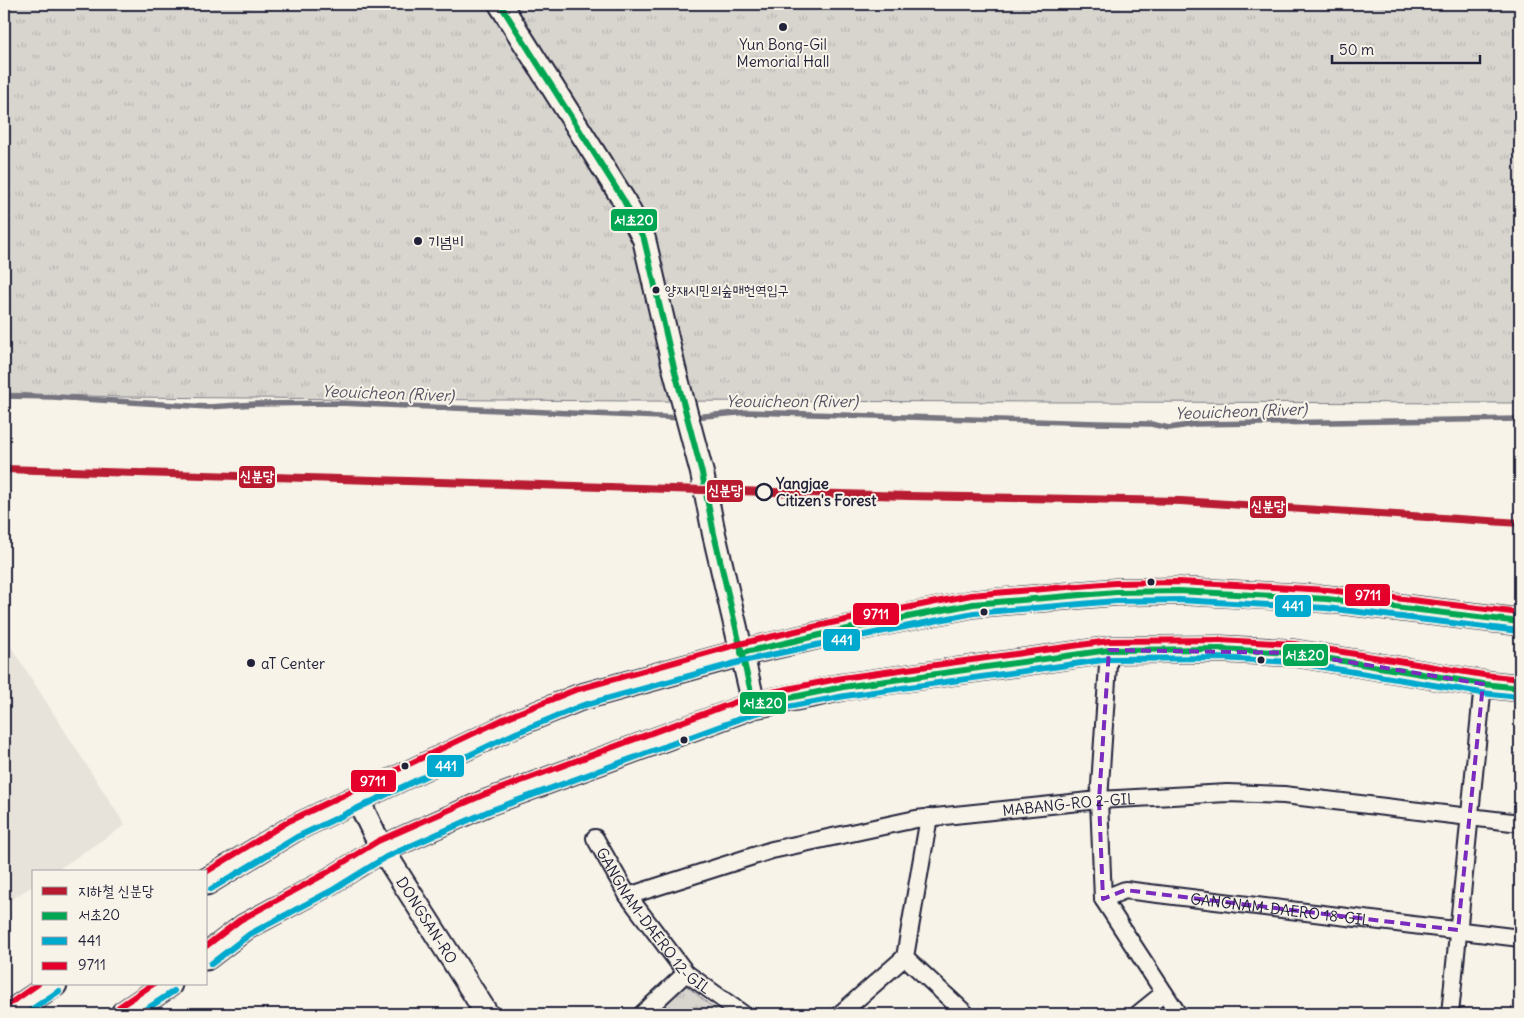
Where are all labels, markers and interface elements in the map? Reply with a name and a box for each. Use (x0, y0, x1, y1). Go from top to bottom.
marker: Yun Bong-Gil Memorial Hall (777, 21, 789, 33)
scale bar (1332, 32, 1479, 64)
place label: Yun Bong-Gil Memorial Hall (737, 35, 829, 71)
text: 50 m (1339, 40, 1374, 59)
line badge: 서초20 (610, 208, 658, 232)
text: 서초20 (614, 211, 654, 229)
place label: 기념비 (428, 232, 464, 251)
marker: 기념비 (412, 235, 424, 247)
place label: 양재시민의숲매헌역입구 (665, 281, 789, 299)
marker: 양재시민의숲매헌역입구 (651, 285, 661, 295)
water label: Yeouicheon (River) (322, 381, 456, 405)
water label: Yeouicheon (River) (726, 391, 859, 411)
water label: Yeouicheon (River) (1175, 399, 1309, 423)
line badge: 신분당 (238, 465, 276, 489)
text: 신분당 (240, 467, 275, 485)
place label: Yangjae Citizen's Forest (775, 474, 877, 510)
line badge: 신분당 (706, 479, 744, 503)
text: 신분당 (708, 481, 743, 499)
marker: Yangjae Citizen's Forest (755, 483, 773, 501)
line badge: 신분당 (1249, 495, 1287, 519)
text: 신분당 (1251, 497, 1286, 515)
unlabelled marker (1146, 577, 1156, 587)
line badge: 9711 (1344, 583, 1391, 607)
text: 9711 (1355, 586, 1381, 604)
line badge: 441 (1274, 594, 1312, 618)
text: 441 (1282, 597, 1304, 615)
line badge: 9711 (852, 602, 900, 626)
text: 9711 (863, 605, 889, 623)
unlabelled marker (979, 607, 989, 617)
line badge: 441 (822, 628, 861, 652)
text: 441 (831, 631, 853, 649)
line badge: 서초20 (1282, 643, 1329, 667)
text: 서초20 (1285, 646, 1325, 664)
place label: aT Center (261, 654, 325, 673)
unlabelled marker (1256, 655, 1266, 665)
marker: aT Center (245, 657, 257, 669)
line badge: 서초20 (739, 691, 787, 715)
text: 서초20 (743, 694, 783, 712)
unlabelled marker (679, 735, 689, 745)
line badge: 441 (426, 754, 465, 778)
text: 441 (435, 757, 457, 775)
unlabelled marker (400, 761, 410, 771)
line badge: 9711 (350, 769, 397, 793)
text: 9711 (360, 772, 386, 790)
street label: MABANG-RO 2-GIL (1001, 789, 1136, 819)
street label: GANGNAM-DAERO 12-GIL (593, 844, 715, 998)
legend (32, 870, 208, 986)
street label: DONGSAN-RO (393, 873, 462, 967)
text: 지하철 신분당 (78, 881, 154, 900)
street label: GANGNAM-DAERO 18-GIL (1189, 889, 1371, 929)
text: 서초20 (78, 905, 120, 924)
text: 441 (78, 931, 101, 950)
text: 9711 (78, 955, 106, 974)

